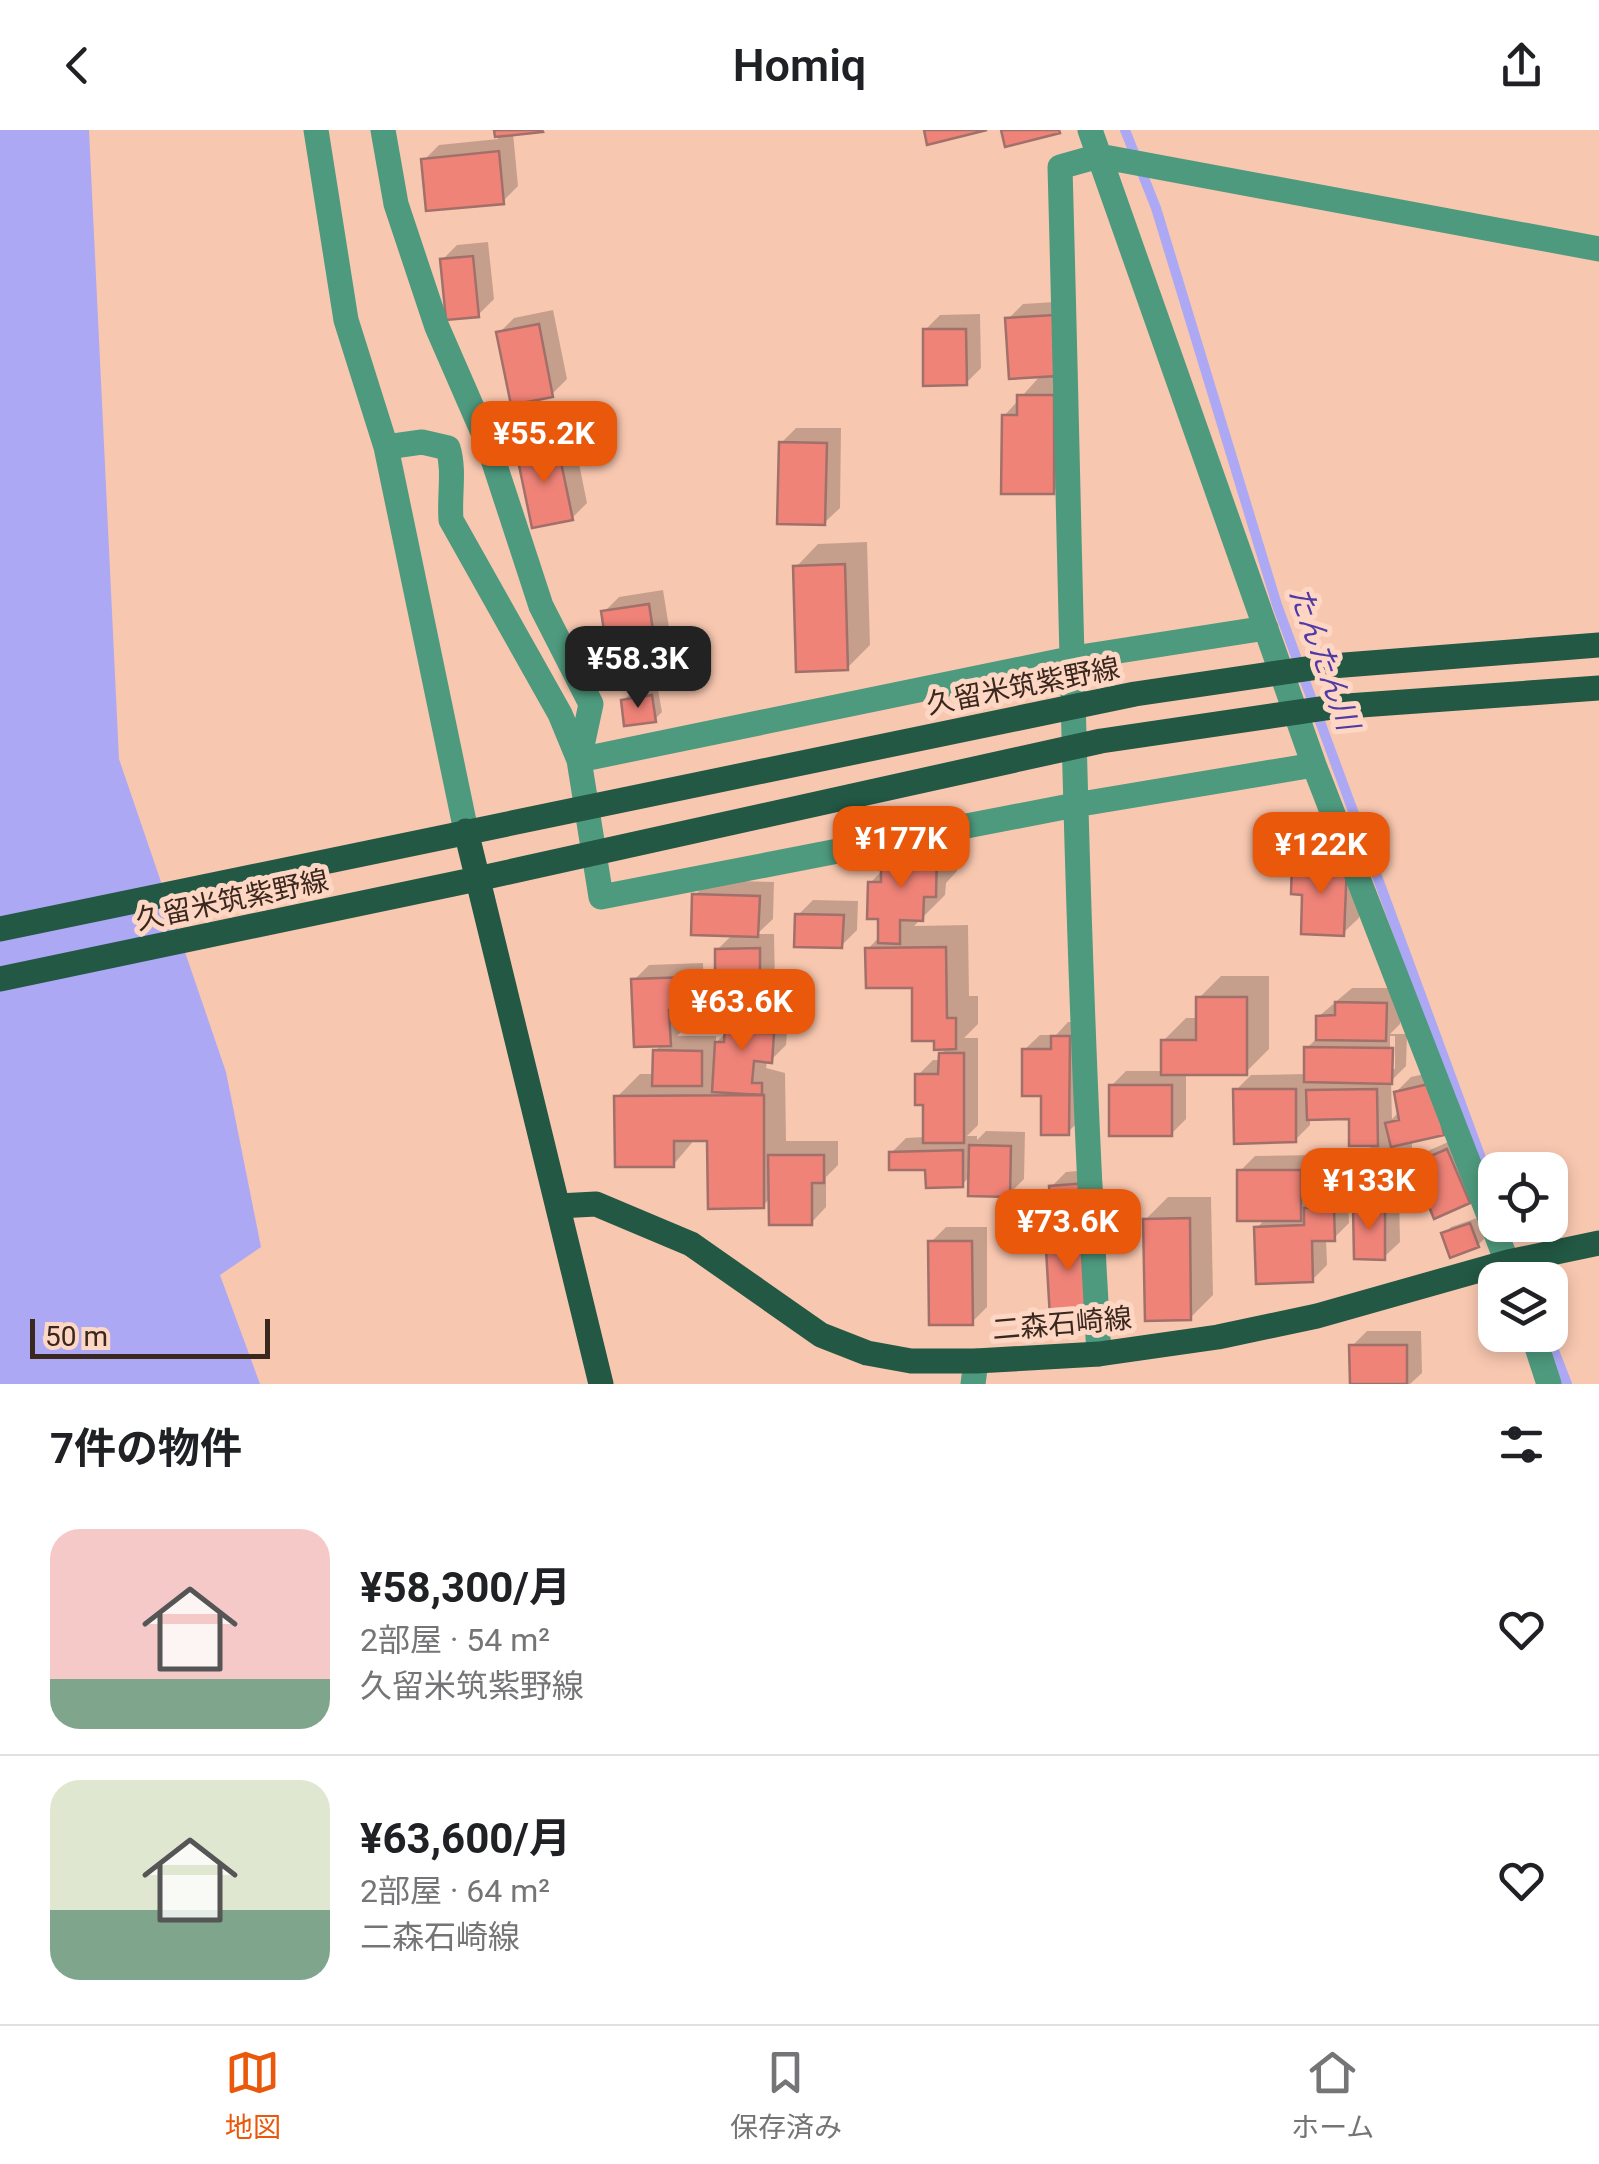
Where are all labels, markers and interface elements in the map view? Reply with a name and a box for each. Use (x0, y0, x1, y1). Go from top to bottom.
icon: back (50, 38, 105, 93)
icon: share (1494, 38, 1549, 93)
text: Homiq (733, 39, 866, 92)
pin: ¥55.2K (463, 401, 625, 486)
text: ¥55.2K (493, 414, 595, 452)
water label: たんたん川 (1282, 582, 1367, 737)
pin: ¥58.3K (557, 626, 719, 711)
text: ¥58.3K (587, 639, 689, 677)
street label: 久留米筑紫野線 (924, 651, 1122, 721)
pin: ¥177K (831, 806, 971, 891)
pin: ¥122K (1251, 812, 1391, 897)
text: ¥177K (855, 819, 947, 857)
text: ¥122K (1275, 825, 1367, 863)
street label: 久留米筑紫野線 (133, 863, 331, 937)
pin: ¥63.6K (661, 969, 823, 1054)
text: ¥63.6K (691, 982, 793, 1020)
pin: ¥133K (1299, 1148, 1439, 1233)
map controls (1478, 1152, 1568, 1352)
button: locate (1478, 1152, 1568, 1242)
text: ¥133K (1323, 1161, 1415, 1199)
pin: ¥73.6K (987, 1189, 1149, 1274)
text: ¥73.6K (1017, 1202, 1119, 1240)
button: layers (1478, 1262, 1568, 1352)
street label: 二森石崎線 (991, 1301, 1133, 1347)
scale bar (30, 1314, 270, 1358)
text: 50 m (45, 1320, 108, 1353)
icon: filters (1494, 1417, 1549, 1472)
text: 7件の物件 (50, 1424, 242, 1473)
text: ¥58,300/月 (360, 1563, 571, 1612)
icon: home (130, 1569, 250, 1689)
icon: heart (1494, 1602, 1549, 1657)
text: 2部屋 · 54 m² (360, 1621, 550, 1659)
text: 久留米筑紫野線 (360, 1667, 584, 1705)
text: ¥63,600/月 (360, 1814, 571, 1863)
icon: home (130, 1820, 250, 1940)
icon: heart (1494, 1853, 1549, 1908)
text: 2部屋 · 64 m² (360, 1872, 550, 1910)
text: 二森石崎線 (360, 1918, 520, 1956)
tab: 地図 (225, 2045, 281, 2145)
tab: 保存済み (730, 2045, 842, 2145)
tab: ホーム (1291, 2045, 1374, 2145)

